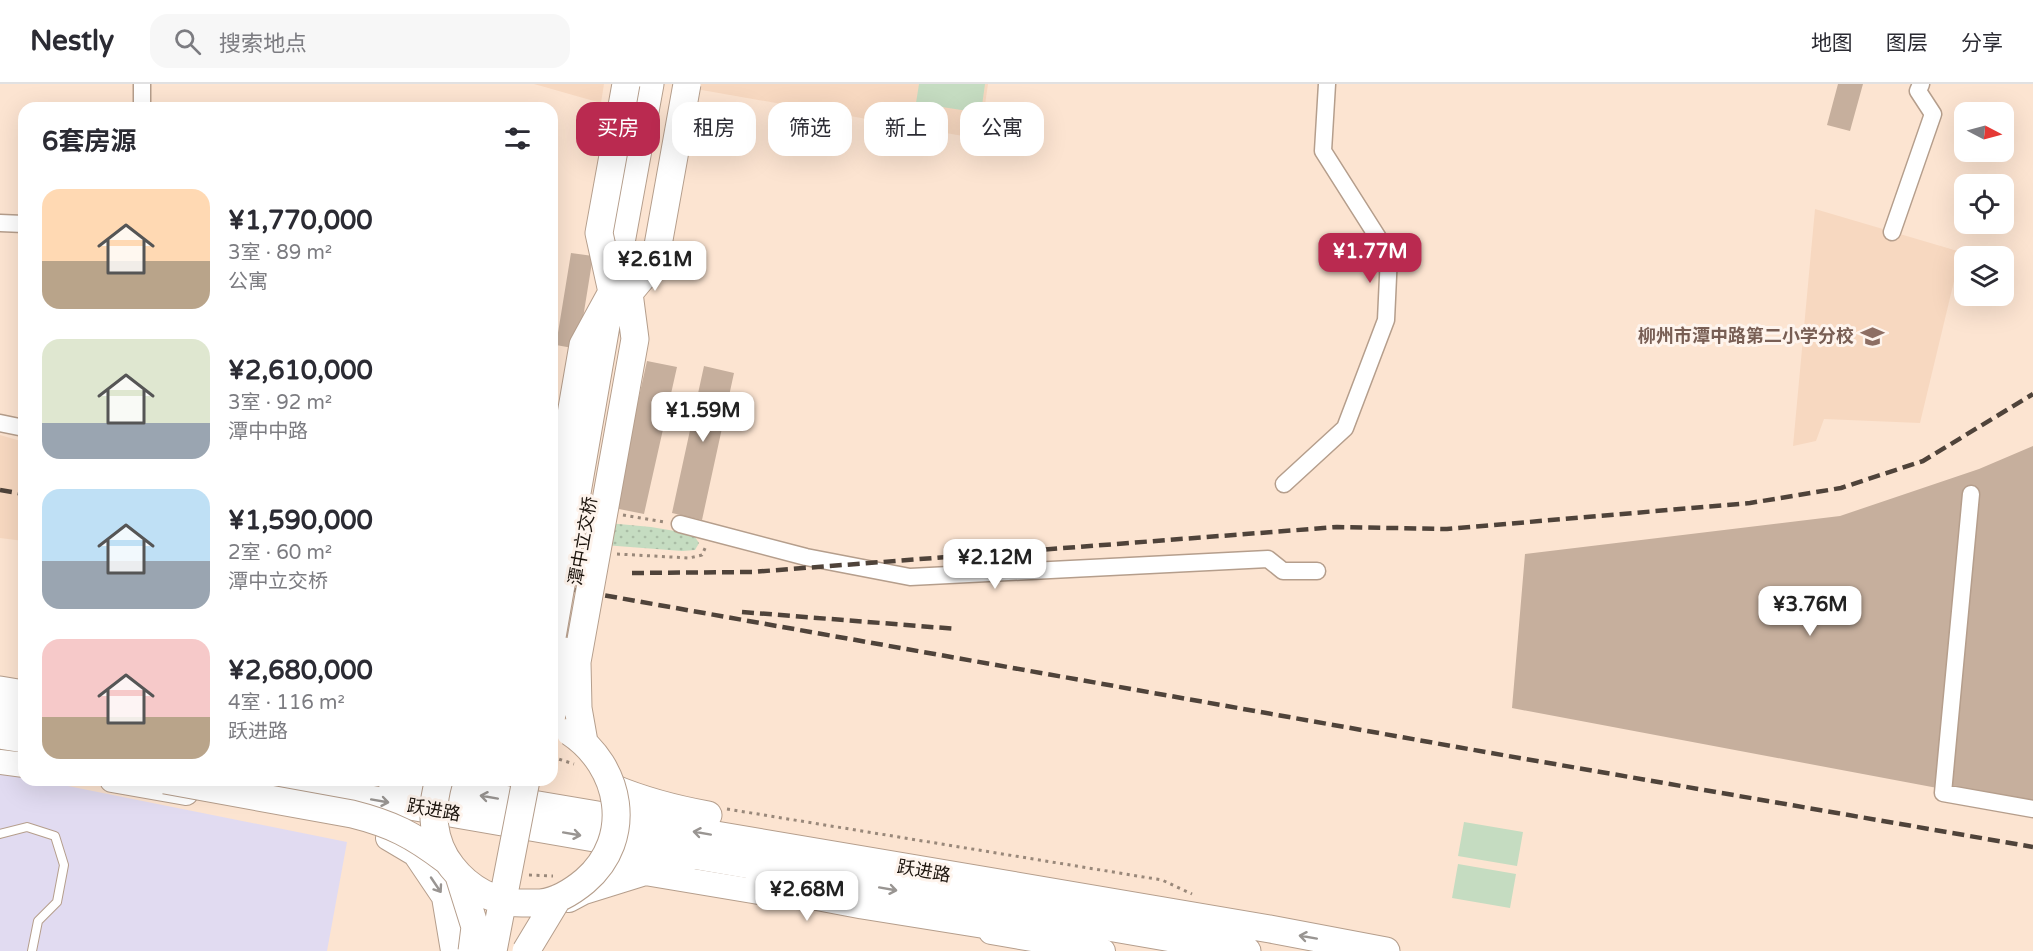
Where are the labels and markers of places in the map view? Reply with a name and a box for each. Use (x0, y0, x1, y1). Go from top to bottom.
pin: ¥1.77M (1321, 233, 1419, 284)
pin: ¥2.61M (606, 241, 704, 292)
school or university icon: 柳州市潭中路第二小学分校 (1859, 323, 1885, 349)
place label: 柳州市潭中路第二小学分校 (1638, 325, 1854, 347)
pin: ¥1.59M (654, 392, 752, 443)
pin: ¥2.12M (946, 539, 1044, 590)
pin: ¥3.76M (1761, 586, 1859, 637)
pin: ¥2.68M (758, 871, 856, 922)

